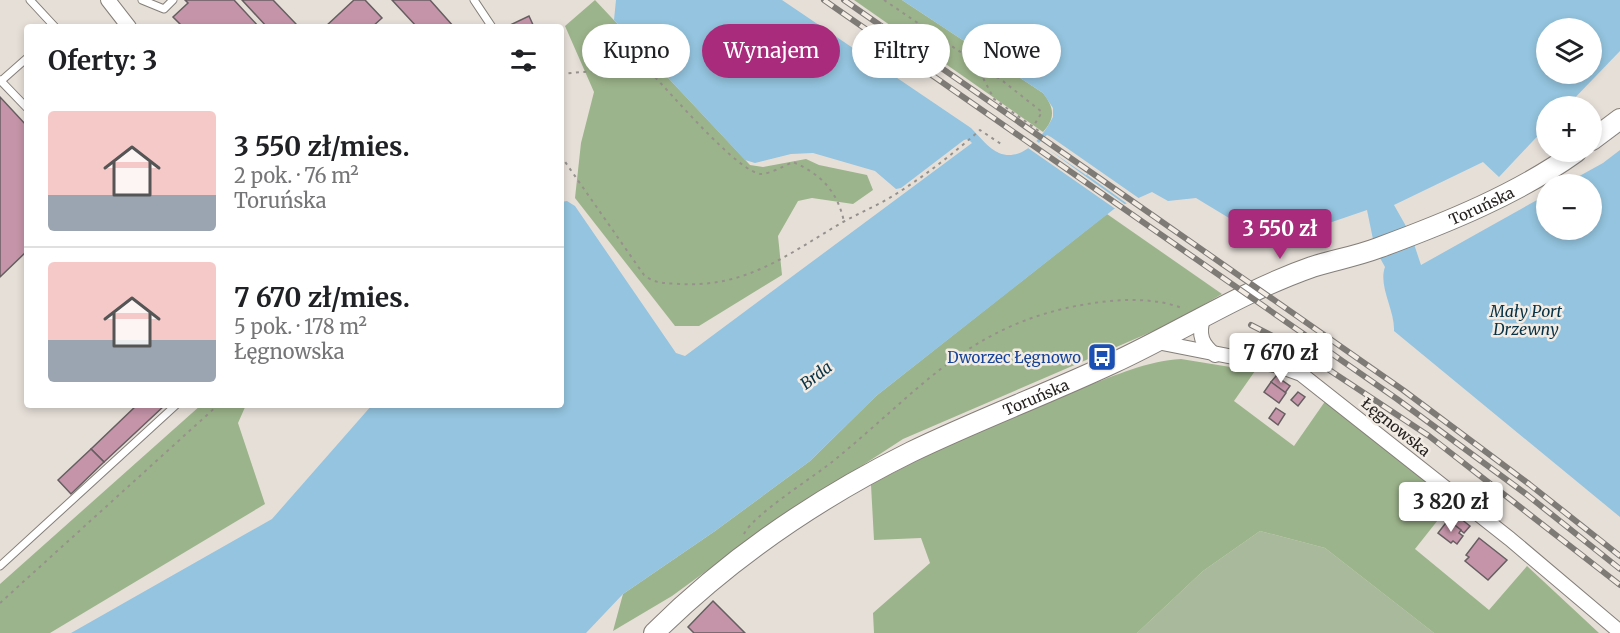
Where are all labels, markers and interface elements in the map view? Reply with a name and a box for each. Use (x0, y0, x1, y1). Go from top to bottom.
map controls (1536, 18, 1602, 240)
button: layers (1536, 18, 1602, 84)
chip: Kupno (582, 24, 690, 78)
chip: Wynajem (702, 24, 840, 78)
chip: Filtry (852, 24, 950, 78)
chip: Nowe (962, 24, 1061, 78)
text: Oferty: 3 (48, 44, 157, 77)
icon: filters (507, 44, 540, 77)
button: + (1536, 96, 1602, 162)
text: 3 550 zł/mies. (234, 130, 410, 163)
icon: home (96, 135, 168, 207)
text: 2 pok. · 76 m² (234, 163, 359, 188)
button: − (1536, 174, 1602, 240)
street label: Toruńska (1446, 182, 1517, 229)
text: Toruńska (234, 188, 327, 213)
pin: 3 550 zł (1218, 209, 1342, 260)
text: 3 550 zł (1242, 216, 1318, 241)
text: 7 670 zł/mies. (234, 281, 410, 314)
icon: home (96, 286, 168, 358)
water label: Mały Port Drzewny (1489, 301, 1563, 339)
text: 5 pok. · 178 m² (234, 314, 367, 339)
pin: 7 670 zł (1219, 333, 1343, 384)
text: Łęgnowska (234, 339, 344, 364)
text: 7 670 zł (1243, 340, 1319, 365)
bus stop icon: Dworzec Łęgnowo (1086, 341, 1118, 373)
place label: Dworzec Łęgnowo (947, 348, 1081, 367)
water label: Brda (796, 357, 836, 393)
street label: Toruńska (1000, 375, 1071, 419)
street label: Łęgnowska (1358, 394, 1434, 460)
pin: 3 820 zł (1389, 482, 1513, 533)
text: 3 820 zł (1413, 489, 1489, 514)

